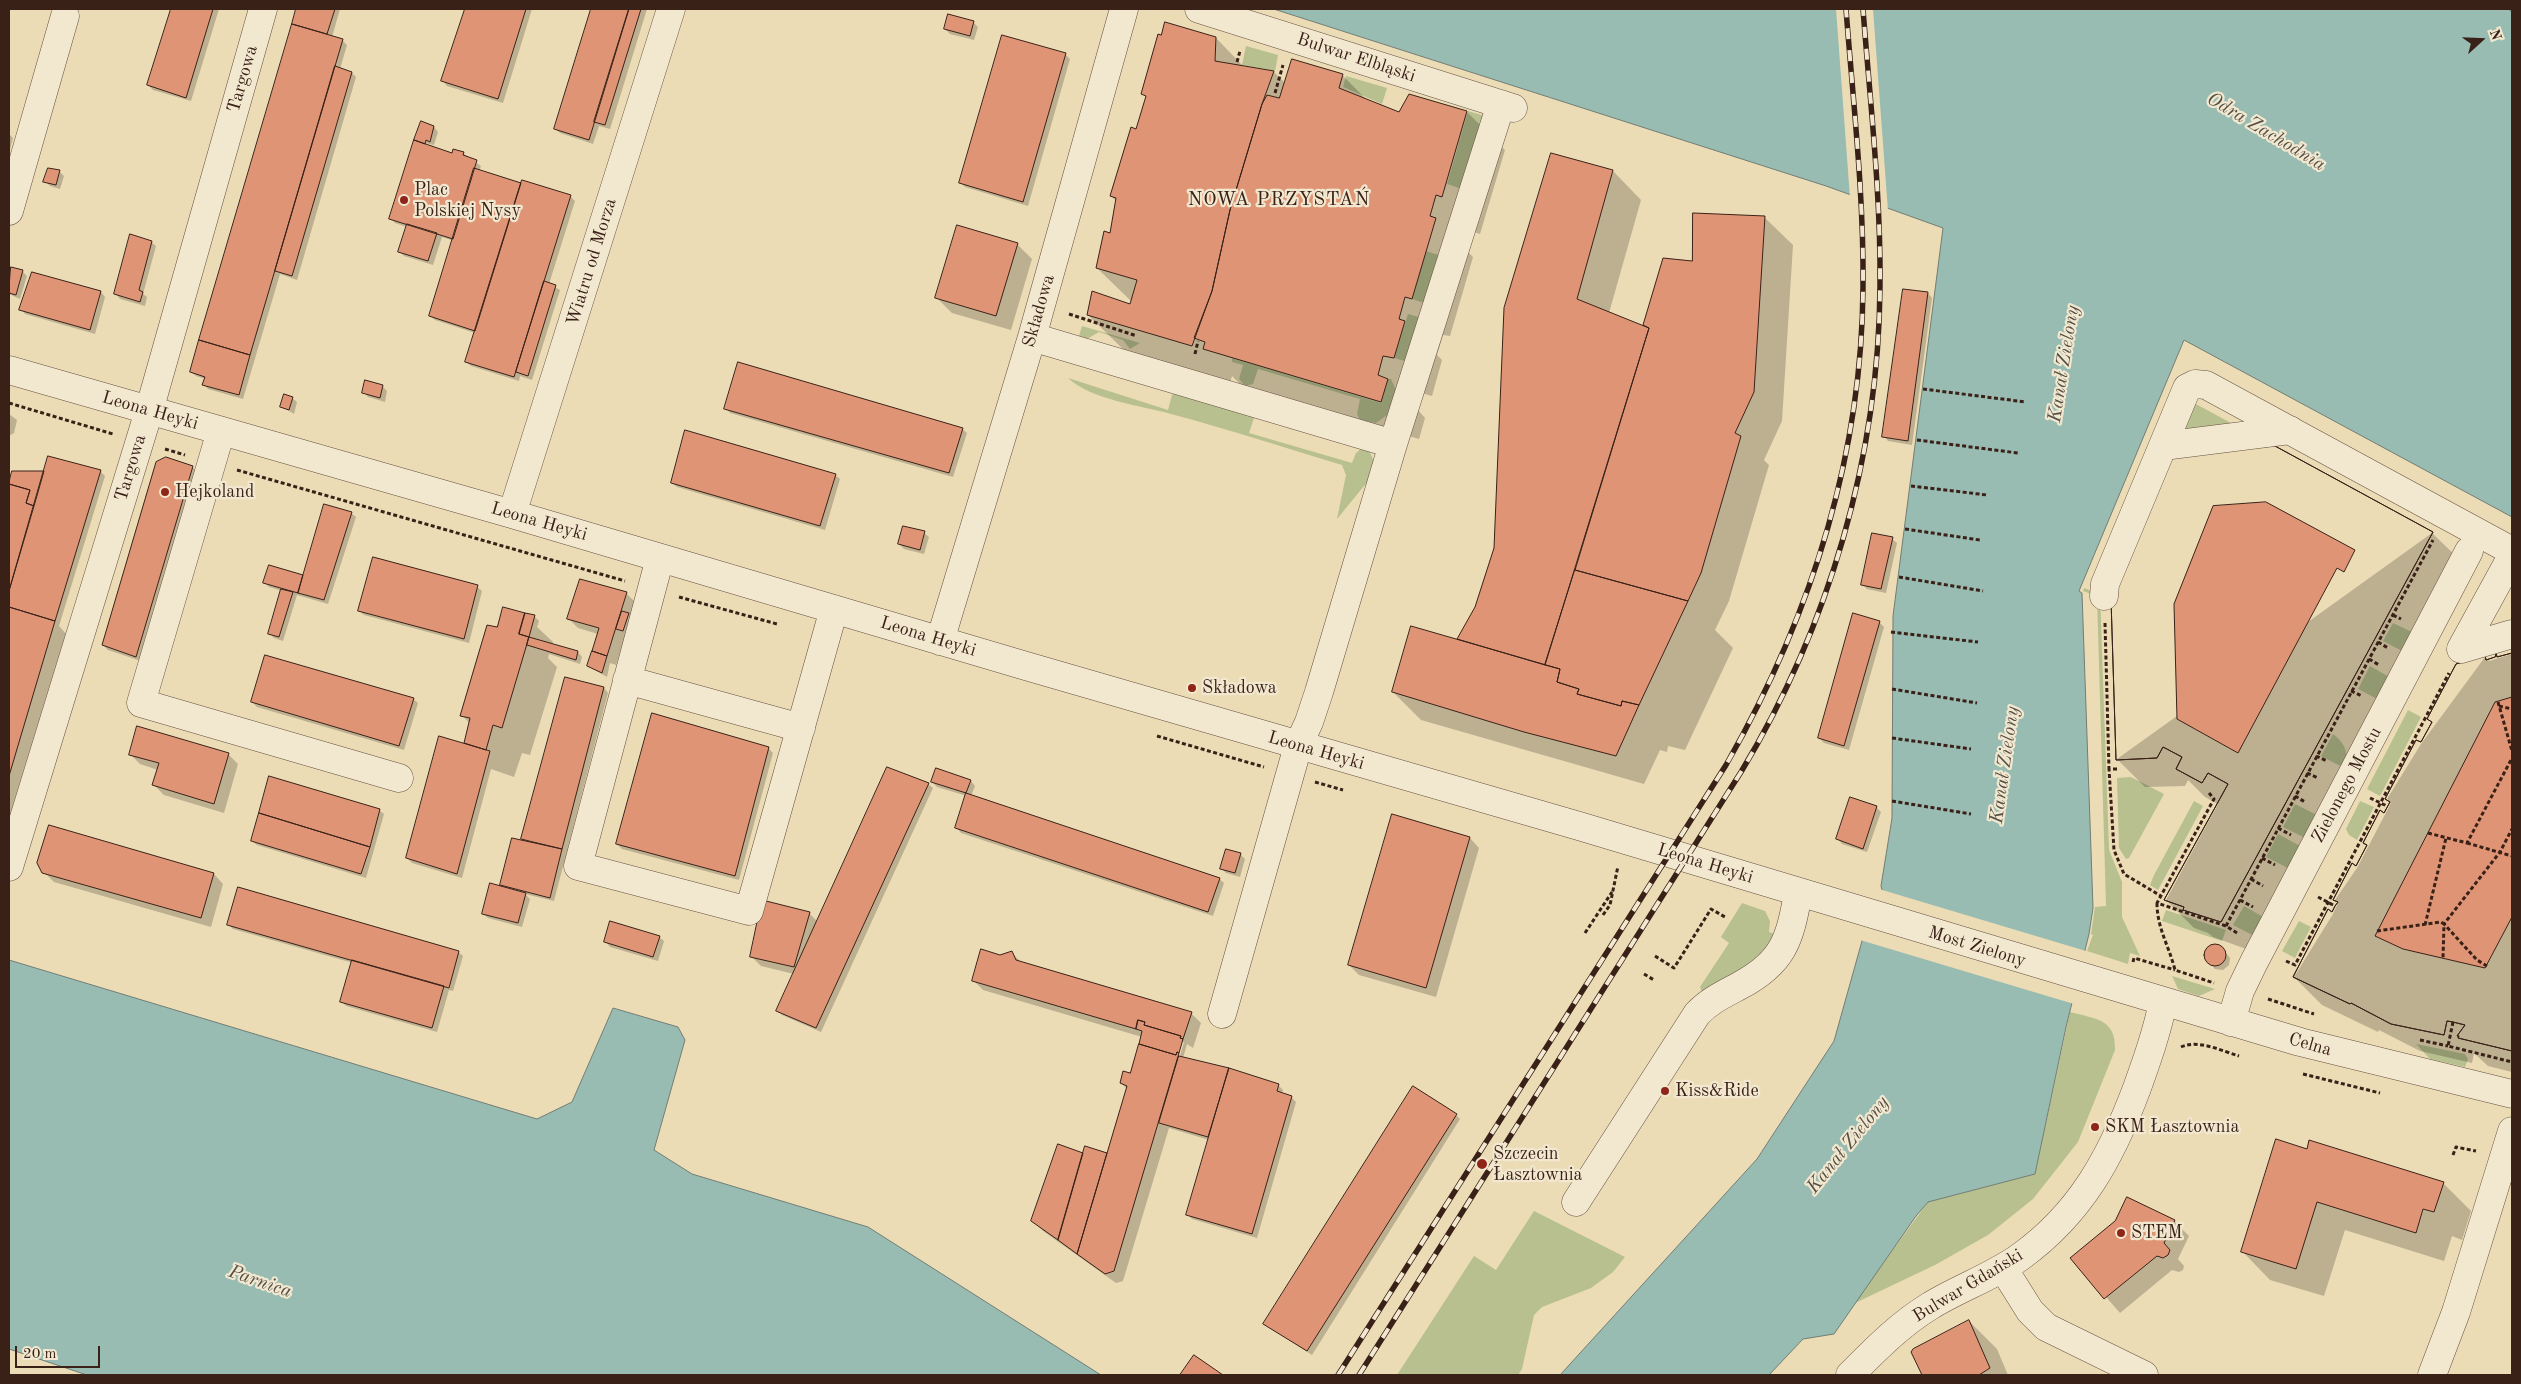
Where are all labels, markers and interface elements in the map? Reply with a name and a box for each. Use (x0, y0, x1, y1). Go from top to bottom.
north arrow (2456, 15, 2506, 65)
text: N (2487, 27, 2504, 42)
street label: Bulwar Elbląski (1294, 29, 1418, 87)
street label: Targowa (223, 43, 263, 115)
water label: Odra Zachodnia (2203, 88, 2329, 176)
place label: Plac Polskiej Nysy (414, 179, 521, 222)
district label: NOWA PRZYSTAŃ (1186, 189, 1372, 211)
marker: Plac Polskiej Nysy (398, 194, 410, 206)
street label: Wiatru od Morza (562, 196, 622, 328)
street label: Składowa (1018, 272, 1060, 350)
water label: Kanał Zielony (2043, 304, 2085, 424)
street label: Leona Heyki (99, 387, 201, 435)
street label: Targowa (111, 432, 151, 504)
place label: Hejkoland (175, 481, 254, 503)
marker: Hejkoland (159, 486, 171, 498)
street label: Leona Heyki (488, 498, 590, 546)
street label: Leona Heyki (877, 612, 979, 662)
place label: Składowa (1202, 677, 1277, 699)
marker: Składowa (1186, 682, 1198, 694)
water label: Kanał Zielony (1985, 705, 2025, 825)
street label: Zielonego Mostu (2307, 723, 2387, 847)
street label: Leona Heyki (1265, 727, 1367, 775)
street label: Leona Heyki (1654, 839, 1756, 889)
street label: Most Zielony (1926, 922, 2028, 972)
street label: Celna (2286, 1029, 2334, 1061)
place label: Kiss&Ride (1675, 1080, 1759, 1102)
marker: Kiss&Ride (1659, 1085, 1671, 1097)
water label: Kanał Zielony (1802, 1092, 1894, 1198)
place label: SKM Łasztownia (2105, 1116, 2239, 1138)
marker: SKM Łasztownia (2089, 1121, 2101, 1133)
place label: Szczecin Łasztownia (1493, 1143, 1582, 1186)
marker: Szczecin Łasztownia (1475, 1157, 1489, 1171)
place label: STEM (2131, 1222, 2183, 1244)
marker: STEM (2115, 1227, 2127, 1239)
street label: Bulwar Gdański (1909, 1245, 2027, 1327)
water label: Parnica (225, 1261, 295, 1303)
scale bar (18, 1336, 102, 1368)
text: 20 m (23, 1347, 57, 1362)

